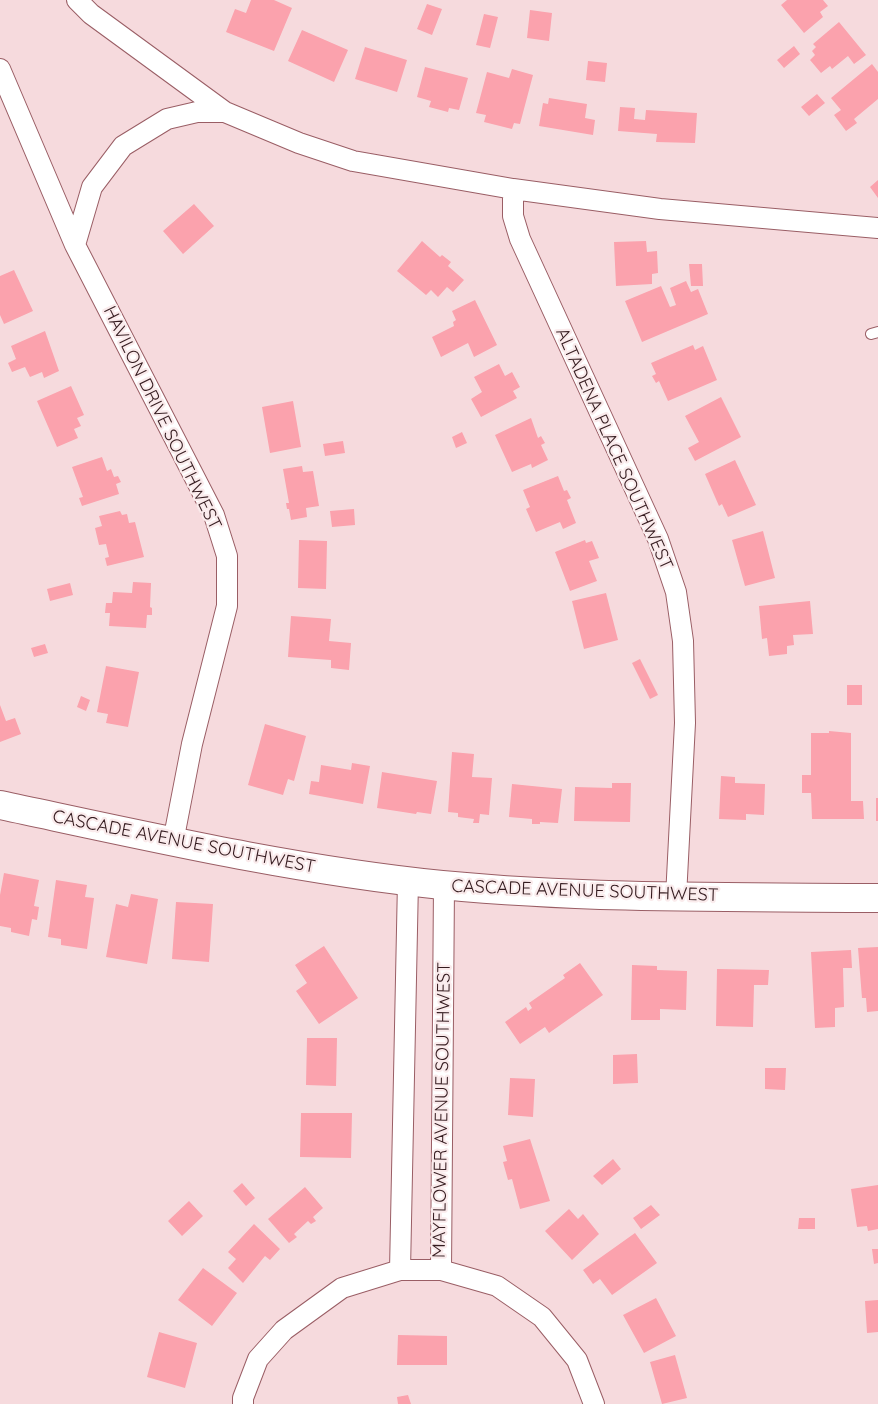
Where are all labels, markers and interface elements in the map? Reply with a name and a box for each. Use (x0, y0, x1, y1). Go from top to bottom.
street label: HAVILON DRIVE SOUTHWEST (98, 303, 226, 533)
street label: ALTADENA PLACE SOUTHWEST (551, 325, 677, 573)
street label: CASCADE AVENUE SOUTHWEST (51, 806, 317, 878)
street label: CASCADE AVENUE SOUTHWEST (451, 876, 719, 906)
street label: MAYFLOWER AVENUE SOUTHWEST (429, 962, 455, 1258)

